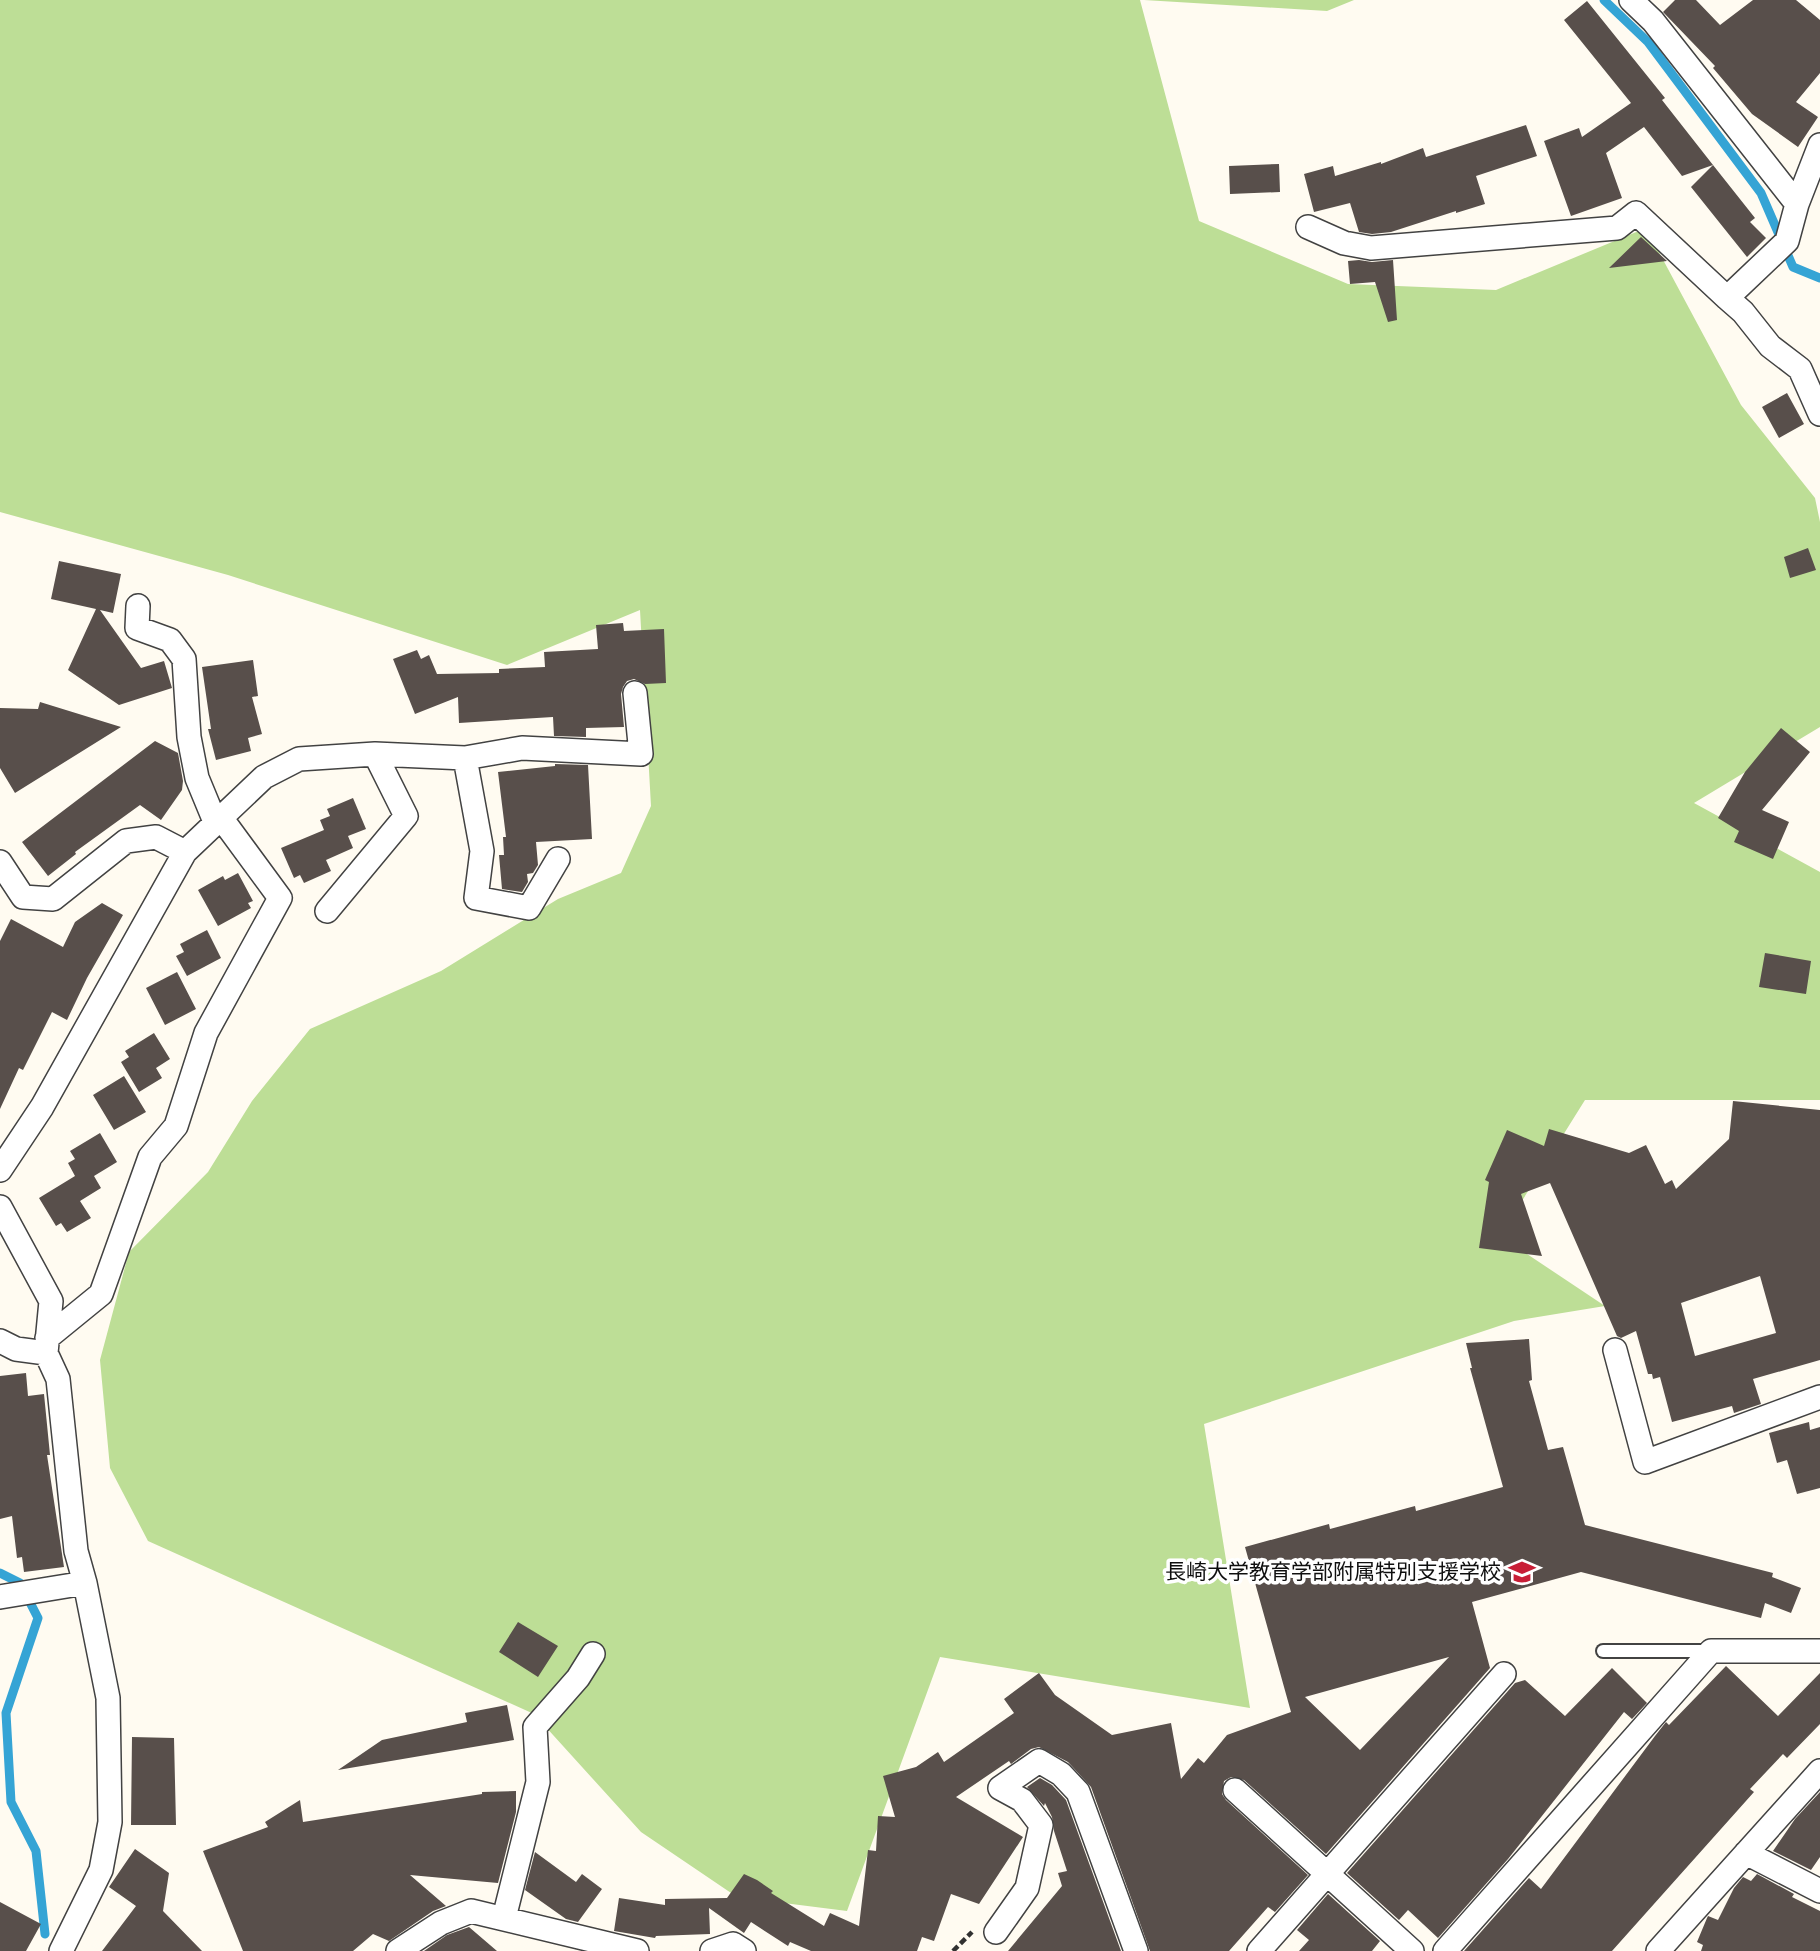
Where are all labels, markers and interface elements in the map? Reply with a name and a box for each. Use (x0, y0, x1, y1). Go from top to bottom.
school or university icon: 長崎大学教育学部附属特別支援学校 (1507, 1557, 1537, 1587)
place label: 長崎大学教育学部附属特別支援学校 (1165, 1560, 1501, 1584)

